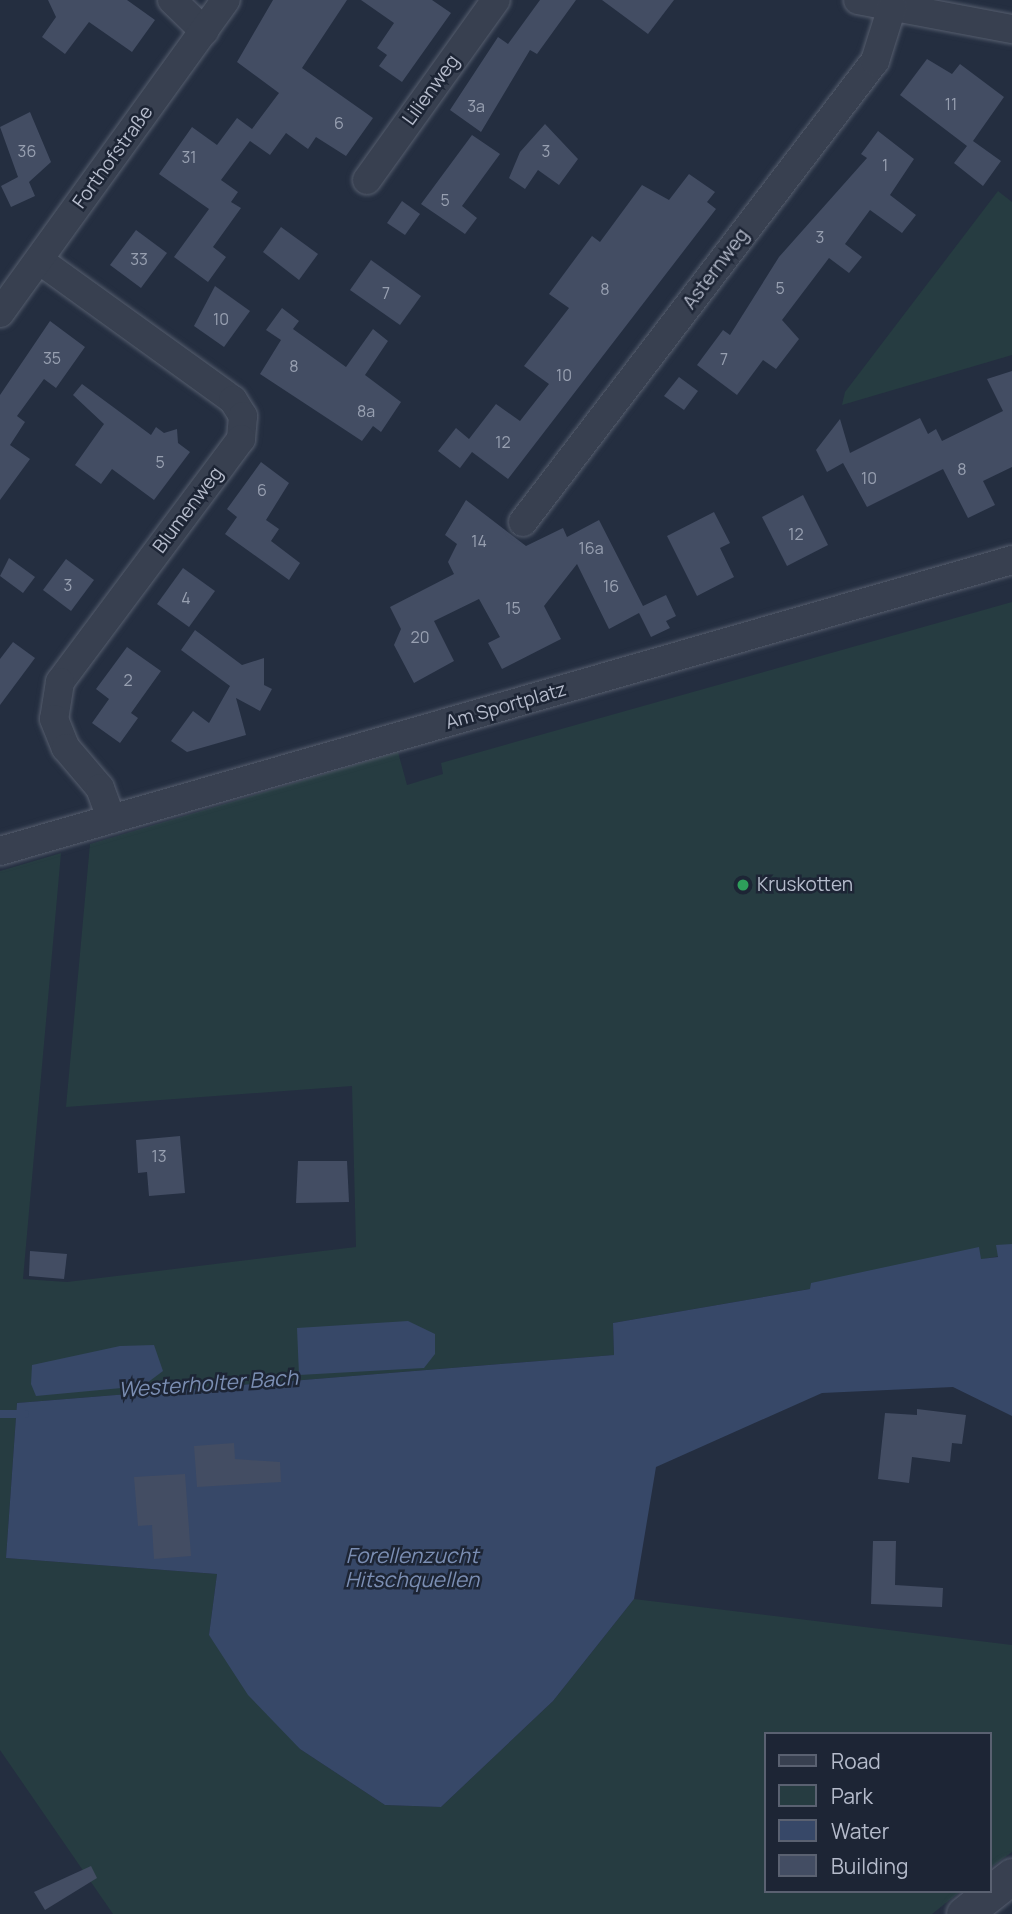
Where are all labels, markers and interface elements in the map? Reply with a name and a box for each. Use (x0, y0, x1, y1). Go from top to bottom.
street label: Lilienweg (398, 50, 464, 130)
house number: 11 (945, 94, 957, 114)
house number: 3a (467, 96, 485, 116)
street label: Forthofstraße (68, 101, 158, 213)
house number: 6 (334, 113, 344, 133)
house number: 36 (18, 141, 36, 161)
house number: 3 (542, 141, 550, 161)
house number: 31 (181, 147, 197, 167)
house number: 1 (882, 155, 888, 175)
house number: 5 (440, 190, 450, 210)
street label: Asternweg (678, 224, 754, 314)
house number: 3 (816, 227, 824, 247)
house number: 33 (130, 249, 148, 269)
house number: 5 (775, 278, 785, 298)
house number: 8 (600, 279, 610, 299)
house number: 7 (382, 283, 390, 303)
house number: 10 (213, 309, 229, 329)
house number: 35 (43, 348, 61, 368)
house number: 7 (720, 349, 728, 369)
house number: 8 (289, 356, 299, 376)
house number: 10 (556, 365, 572, 385)
house number: 8a (357, 401, 375, 421)
house number: 12 (495, 432, 511, 452)
house number: 5 (155, 452, 165, 472)
house number: 8 (957, 459, 967, 479)
street label: Blumenweg (148, 462, 228, 558)
house number: 10 (861, 468, 877, 488)
house number: 6 (257, 480, 267, 500)
house number: 12 (788, 524, 804, 544)
house number: 14 (471, 531, 487, 551)
house number: 16a (578, 538, 604, 558)
house number: 3 (64, 575, 72, 595)
house number: 16 (603, 576, 619, 596)
house number: 4 (181, 588, 191, 608)
house number: 15 (505, 598, 521, 618)
house number: 20 (411, 627, 429, 647)
house number: 2 (123, 670, 133, 690)
street label: Am Sportplatz (443, 678, 569, 734)
place label: Kruskotten (757, 874, 853, 896)
marker: Kruskotten (735, 877, 751, 893)
house number: 13 (151, 1146, 167, 1166)
water label: Westerholter Bach (117, 1364, 299, 1402)
water label: Forellenzucht Hitschquellen (345, 1542, 479, 1592)
legend (764, 1732, 991, 1893)
text: Road (831, 1747, 881, 1775)
text: Park (831, 1782, 873, 1810)
text: Water (831, 1817, 889, 1845)
text: Building (831, 1852, 908, 1880)

